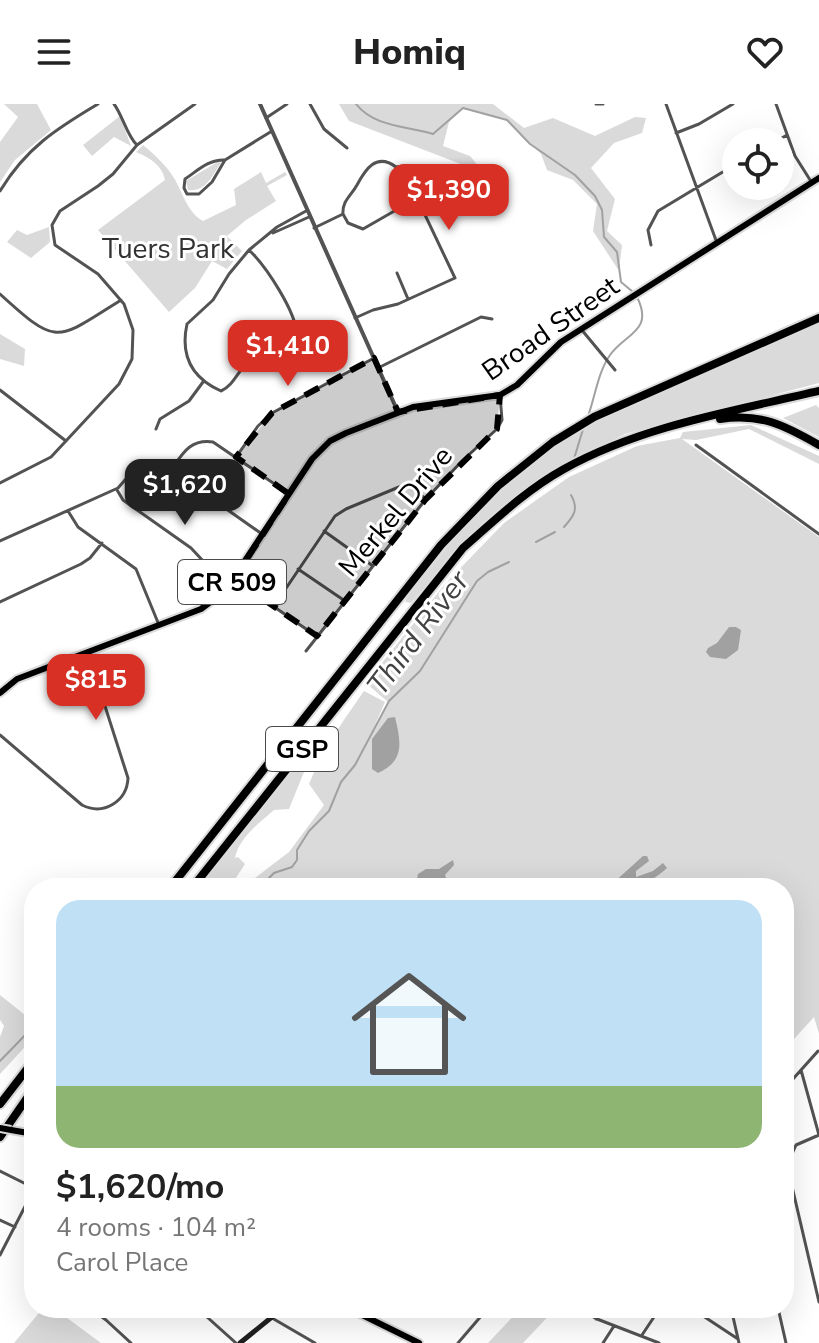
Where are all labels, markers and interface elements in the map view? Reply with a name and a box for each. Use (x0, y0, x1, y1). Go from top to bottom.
text: Homiq (353, 28, 466, 77)
icon: menu (32, 30, 76, 74)
icon: heart (743, 30, 787, 74)
map controls (722, 128, 794, 200)
button: locate (722, 128, 794, 200)
pin: $1,390 (384, 164, 514, 232)
text: $1,390 (407, 172, 491, 207)
park label: Tuers Park (102, 230, 235, 268)
street label: Broad Street (475, 268, 627, 390)
pin: $1,410 (223, 320, 353, 388)
text: $1,410 (246, 328, 330, 363)
street label: Merkel Drive (330, 438, 462, 585)
pin: $1,620 (120, 459, 250, 527)
text: $1,620 (143, 467, 227, 502)
road number: CR 509 (178, 560, 286, 604)
water label: Third River (358, 561, 480, 704)
pin: $815 (49, 654, 143, 722)
text: $815 (65, 662, 127, 697)
road number: GSP (266, 727, 338, 771)
icon: home (337, 952, 481, 1096)
text: $1,620/mo (56, 1164, 224, 1210)
text: 4 rooms · 104 m² (56, 1210, 256, 1245)
text: Carol Place (56, 1245, 188, 1280)

